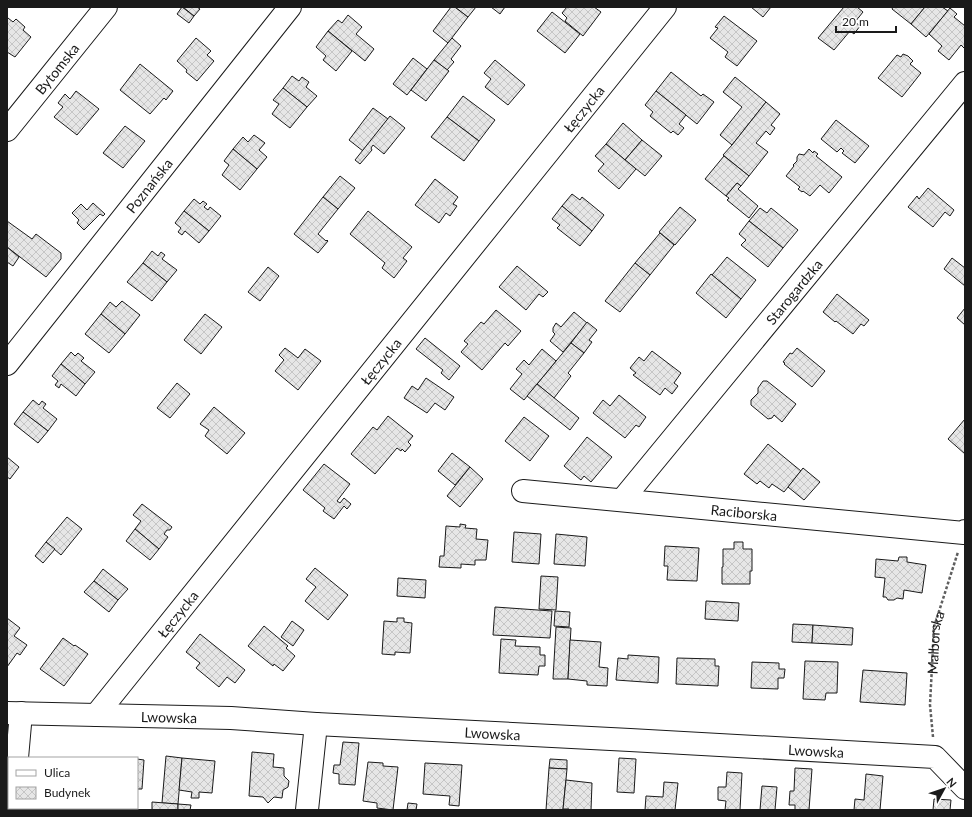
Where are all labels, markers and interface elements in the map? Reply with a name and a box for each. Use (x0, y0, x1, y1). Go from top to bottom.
scale bar (836, 8, 896, 34)
text: 20 m (842, 14, 869, 29)
street label: Bytomska (31, 39, 82, 97)
street label: Łęczycka (559, 82, 607, 135)
street label: Poznańska (122, 155, 175, 216)
street label: Starogardzka (762, 255, 825, 328)
street label: Łęczycka (357, 334, 404, 388)
street label: Raciborska (710, 500, 778, 524)
street label: Łęczycka (154, 587, 201, 640)
street label: Malborska (923, 608, 947, 675)
street label: Lwowska (141, 707, 197, 726)
street label: Lwowska (464, 723, 521, 743)
street label: Lwowska (788, 740, 845, 760)
legend (8, 757, 138, 809)
text: Ulica (44, 765, 70, 780)
north arrow (924, 769, 964, 809)
text: N (944, 775, 960, 790)
text: Budynek (44, 785, 91, 800)

